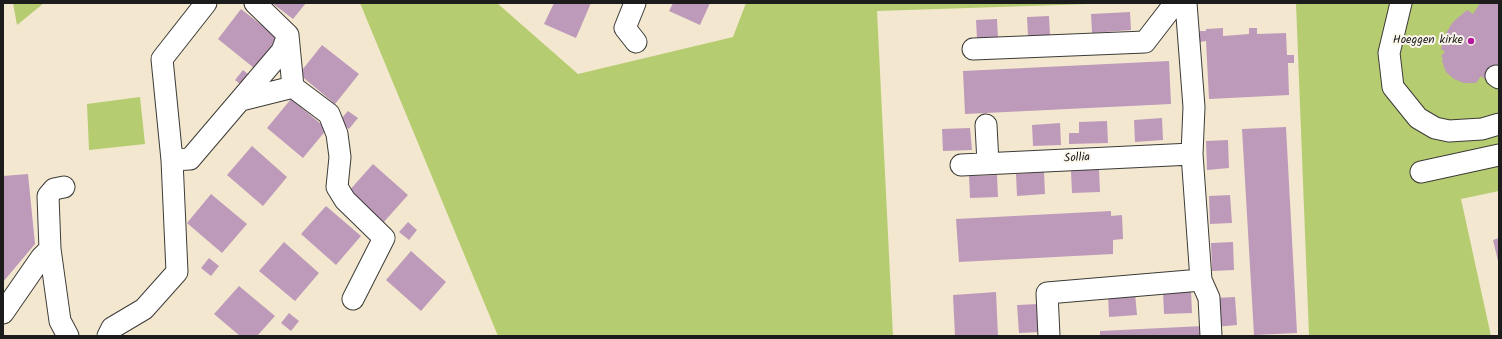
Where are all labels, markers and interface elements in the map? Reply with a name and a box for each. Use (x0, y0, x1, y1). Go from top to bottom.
place label: Hoeggen kirke (1393, 34, 1463, 48)
marker: Hoeggen kirke (1466, 36, 1476, 46)
street label: Sollia (1064, 151, 1090, 167)

